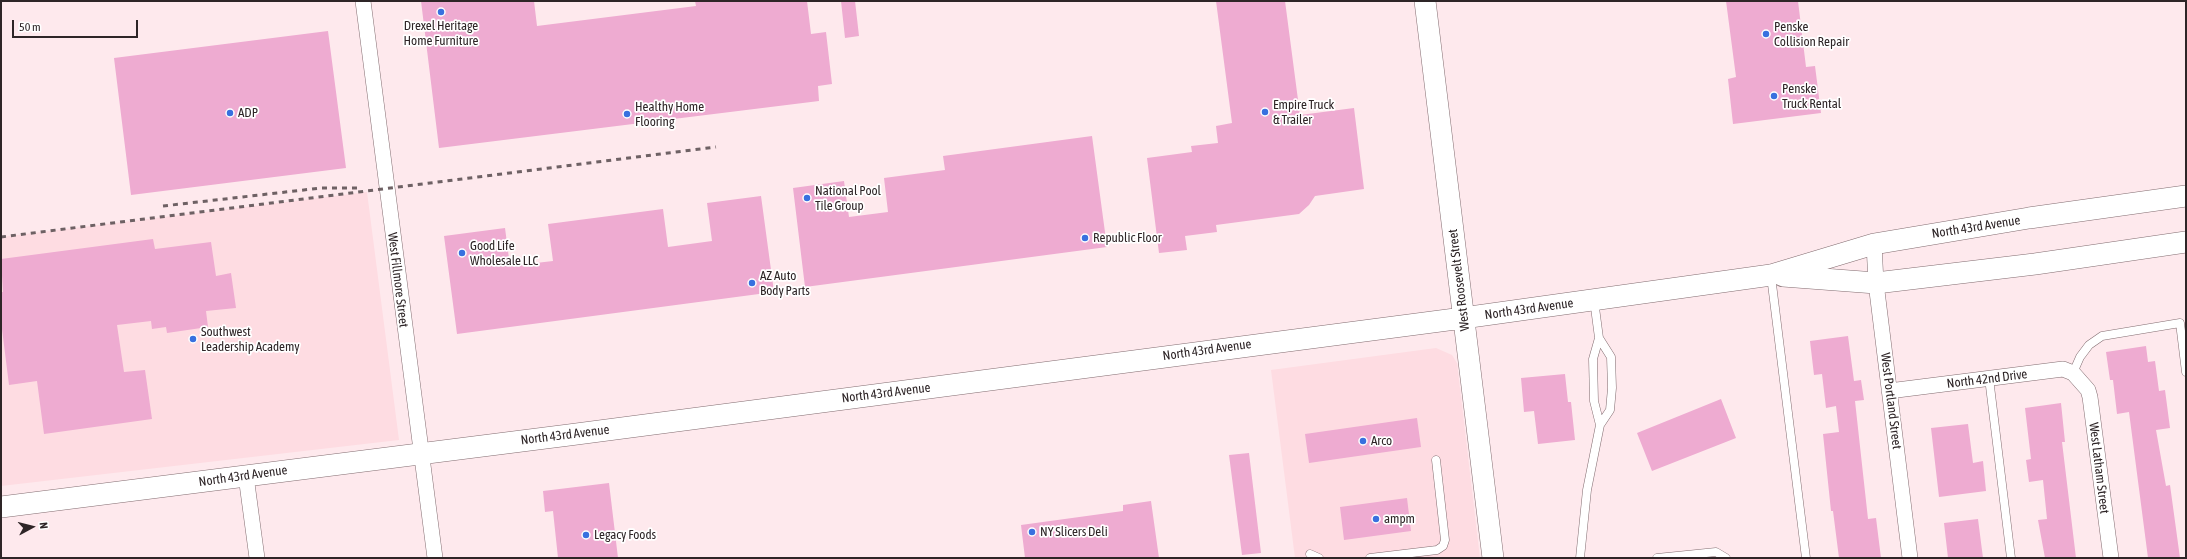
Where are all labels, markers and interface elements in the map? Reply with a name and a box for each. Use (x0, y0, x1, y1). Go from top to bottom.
marker: Drexel Heritage Home Furniture (436, 7, 446, 17)
scale bar (14, 12, 140, 38)
place label: Drexel Heritage Home Furniture (404, 18, 478, 49)
place label: Penske Collision Repair (1774, 19, 1849, 50)
text: 50 m (19, 20, 41, 34)
marker: Penske Collision Repair (1761, 29, 1771, 39)
place label: Penske Truck Rental (1782, 81, 1841, 112)
marker: Penske Truck Rental (1769, 91, 1779, 101)
place label: Empire Truck & Trailer (1273, 97, 1334, 128)
place label: Healthy Home Flooring (635, 99, 704, 130)
place label: ADP (238, 105, 258, 121)
marker: Empire Truck & Trailer (1260, 107, 1270, 117)
marker: ADP (225, 108, 235, 118)
marker: Healthy Home Flooring (622, 109, 632, 119)
place label: National Pool Tile Group (815, 183, 881, 214)
marker: National Pool Tile Group (802, 193, 812, 203)
street label: North 43rd Avenue (1931, 212, 2021, 242)
street label: West Roosevelt Street (1445, 228, 1473, 332)
place label: Republic Floor (1093, 230, 1162, 246)
street label: West Fillmore Street (384, 232, 412, 328)
marker: Republic Floor (1080, 233, 1090, 243)
place label: Good Life Wholesale LLC (470, 238, 538, 269)
marker: Good Life Wholesale LLC (457, 248, 467, 258)
place label: AZ Auto Body Parts (760, 268, 810, 299)
marker: AZ Auto Body Parts (747, 278, 757, 288)
street label: North 43rd Avenue (1484, 295, 1574, 323)
place label: Southwest Leadership Academy (201, 324, 300, 355)
marker: Southwest Leadership Academy (188, 334, 198, 344)
street label: North 43rd Avenue (1162, 336, 1252, 364)
street label: West Portland Street (1877, 352, 1905, 450)
street label: North 42nd Drive (1946, 366, 2028, 392)
street label: North 43rd Avenue (841, 380, 931, 406)
street label: West Latham Street (2086, 421, 2112, 515)
street label: North 43rd Avenue (520, 422, 610, 448)
place label: Arco (1371, 433, 1392, 449)
marker: Arco (1358, 436, 1368, 446)
street label: North 43rd Avenue (198, 462, 288, 490)
north arrow (12, 507, 52, 547)
place label: ampm (1384, 511, 1415, 527)
marker: ampm (1371, 514, 1381, 524)
text: N (38, 522, 50, 529)
place label: NY Slicers Deli (1040, 524, 1108, 540)
place label: Legacy Foods (594, 527, 656, 543)
marker: NY Slicers Deli (1027, 527, 1037, 537)
marker: Legacy Foods (581, 530, 591, 540)

